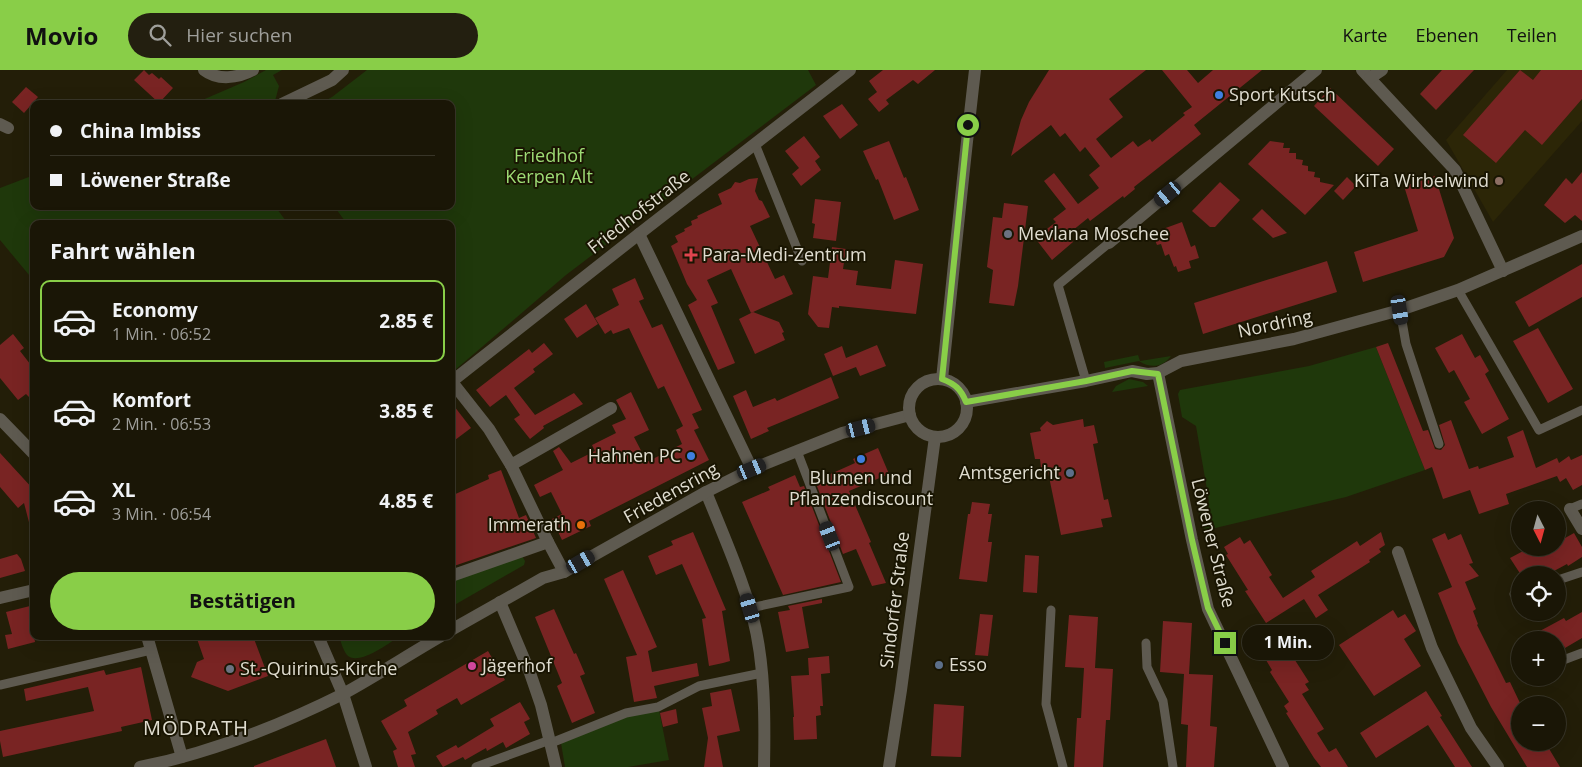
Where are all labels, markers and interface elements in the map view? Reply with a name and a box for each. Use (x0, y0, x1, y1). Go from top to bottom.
search box (128, 13, 478, 58)
text: Movio (25, 19, 98, 52)
icon: search (146, 21, 174, 49)
text: Hier suchen (186, 22, 292, 48)
text: Karte (1343, 23, 1387, 47)
text: Ebenen (1415, 23, 1479, 47)
text: Teilen (1507, 23, 1557, 47)
place label: Sport Kutsch (1229, 82, 1336, 106)
marker: Sport Kutsch (1213, 89, 1225, 101)
route start (957, 114, 979, 136)
text: China Imbiss (80, 118, 201, 144)
park label: Friedhof Kerpen Alt (505, 143, 593, 188)
street label: Friedhofstraße (582, 164, 695, 259)
text: Löwener Straße (80, 167, 231, 193)
place label: KiTa Wirbelwind (1354, 168, 1489, 192)
marker: KiTa Wirbelwind (1493, 175, 1505, 187)
car (1151, 179, 1184, 209)
place label: Mevlana Moschee (1018, 221, 1169, 245)
marker: Mevlana Moschee (1002, 228, 1014, 240)
text: Fahrt wählen (50, 235, 196, 265)
place label: Para-Medi-Zentrum (702, 242, 867, 266)
marker: Para-Medi-Zentrum (684, 248, 698, 262)
car (1390, 294, 1409, 326)
text: Economy (112, 297, 198, 323)
icon: car (52, 299, 97, 344)
street label: Nordring (1235, 303, 1314, 343)
text: 2.85 € (379, 308, 433, 334)
text: 1 Min. · 06:52 (112, 323, 211, 345)
text: Komfort (112, 387, 191, 413)
icon: car (52, 389, 97, 434)
text: 3.85 € (379, 398, 433, 424)
text: 2 Min. · 06:53 (112, 413, 211, 435)
car (844, 417, 877, 439)
place label: Hahnen PC (588, 443, 681, 467)
marker: Hahnen PC (685, 450, 697, 462)
marker: Blumen und Pflanzendiscount (855, 453, 867, 465)
street label: Friedensring (619, 456, 722, 528)
car (735, 456, 768, 482)
place label: Amtsgericht (959, 460, 1060, 484)
place label: Blumen und Pflanzendiscount (789, 465, 933, 510)
marker: Amtsgericht (1064, 467, 1076, 479)
street label: Löwener Straße (1186, 476, 1242, 610)
text: XL (112, 477, 135, 503)
icon: car (52, 479, 97, 524)
text: 4.85 € (379, 488, 433, 514)
north arrow (1511, 501, 1566, 556)
map controls (1511, 501, 1566, 751)
text: 3 Min. · 06:54 (112, 503, 211, 525)
place label: Immerath (488, 512, 571, 536)
marker: Immerath (575, 519, 587, 531)
car (817, 519, 842, 553)
street label: Sindorfer Straße (874, 530, 914, 670)
car (564, 548, 597, 576)
button: locate (1511, 566, 1566, 621)
button: Bestätigen (50, 572, 435, 630)
car (738, 591, 761, 625)
callout: 1 Min. (1242, 626, 1335, 660)
text: 1 Min. (1264, 631, 1312, 653)
button: + (1511, 631, 1566, 686)
route end (1214, 632, 1236, 654)
place label: Esso (949, 652, 987, 676)
place label: Jägerhof (480, 653, 553, 677)
place label: St.-Quirinus-Kirche (240, 656, 397, 680)
marker: Esso (933, 659, 945, 671)
marker: Jägerhof (466, 660, 478, 672)
marker: St.-Quirinus-Kirche (224, 663, 236, 675)
button: − (1511, 696, 1566, 751)
district label: MÖDRATH (143, 714, 249, 741)

